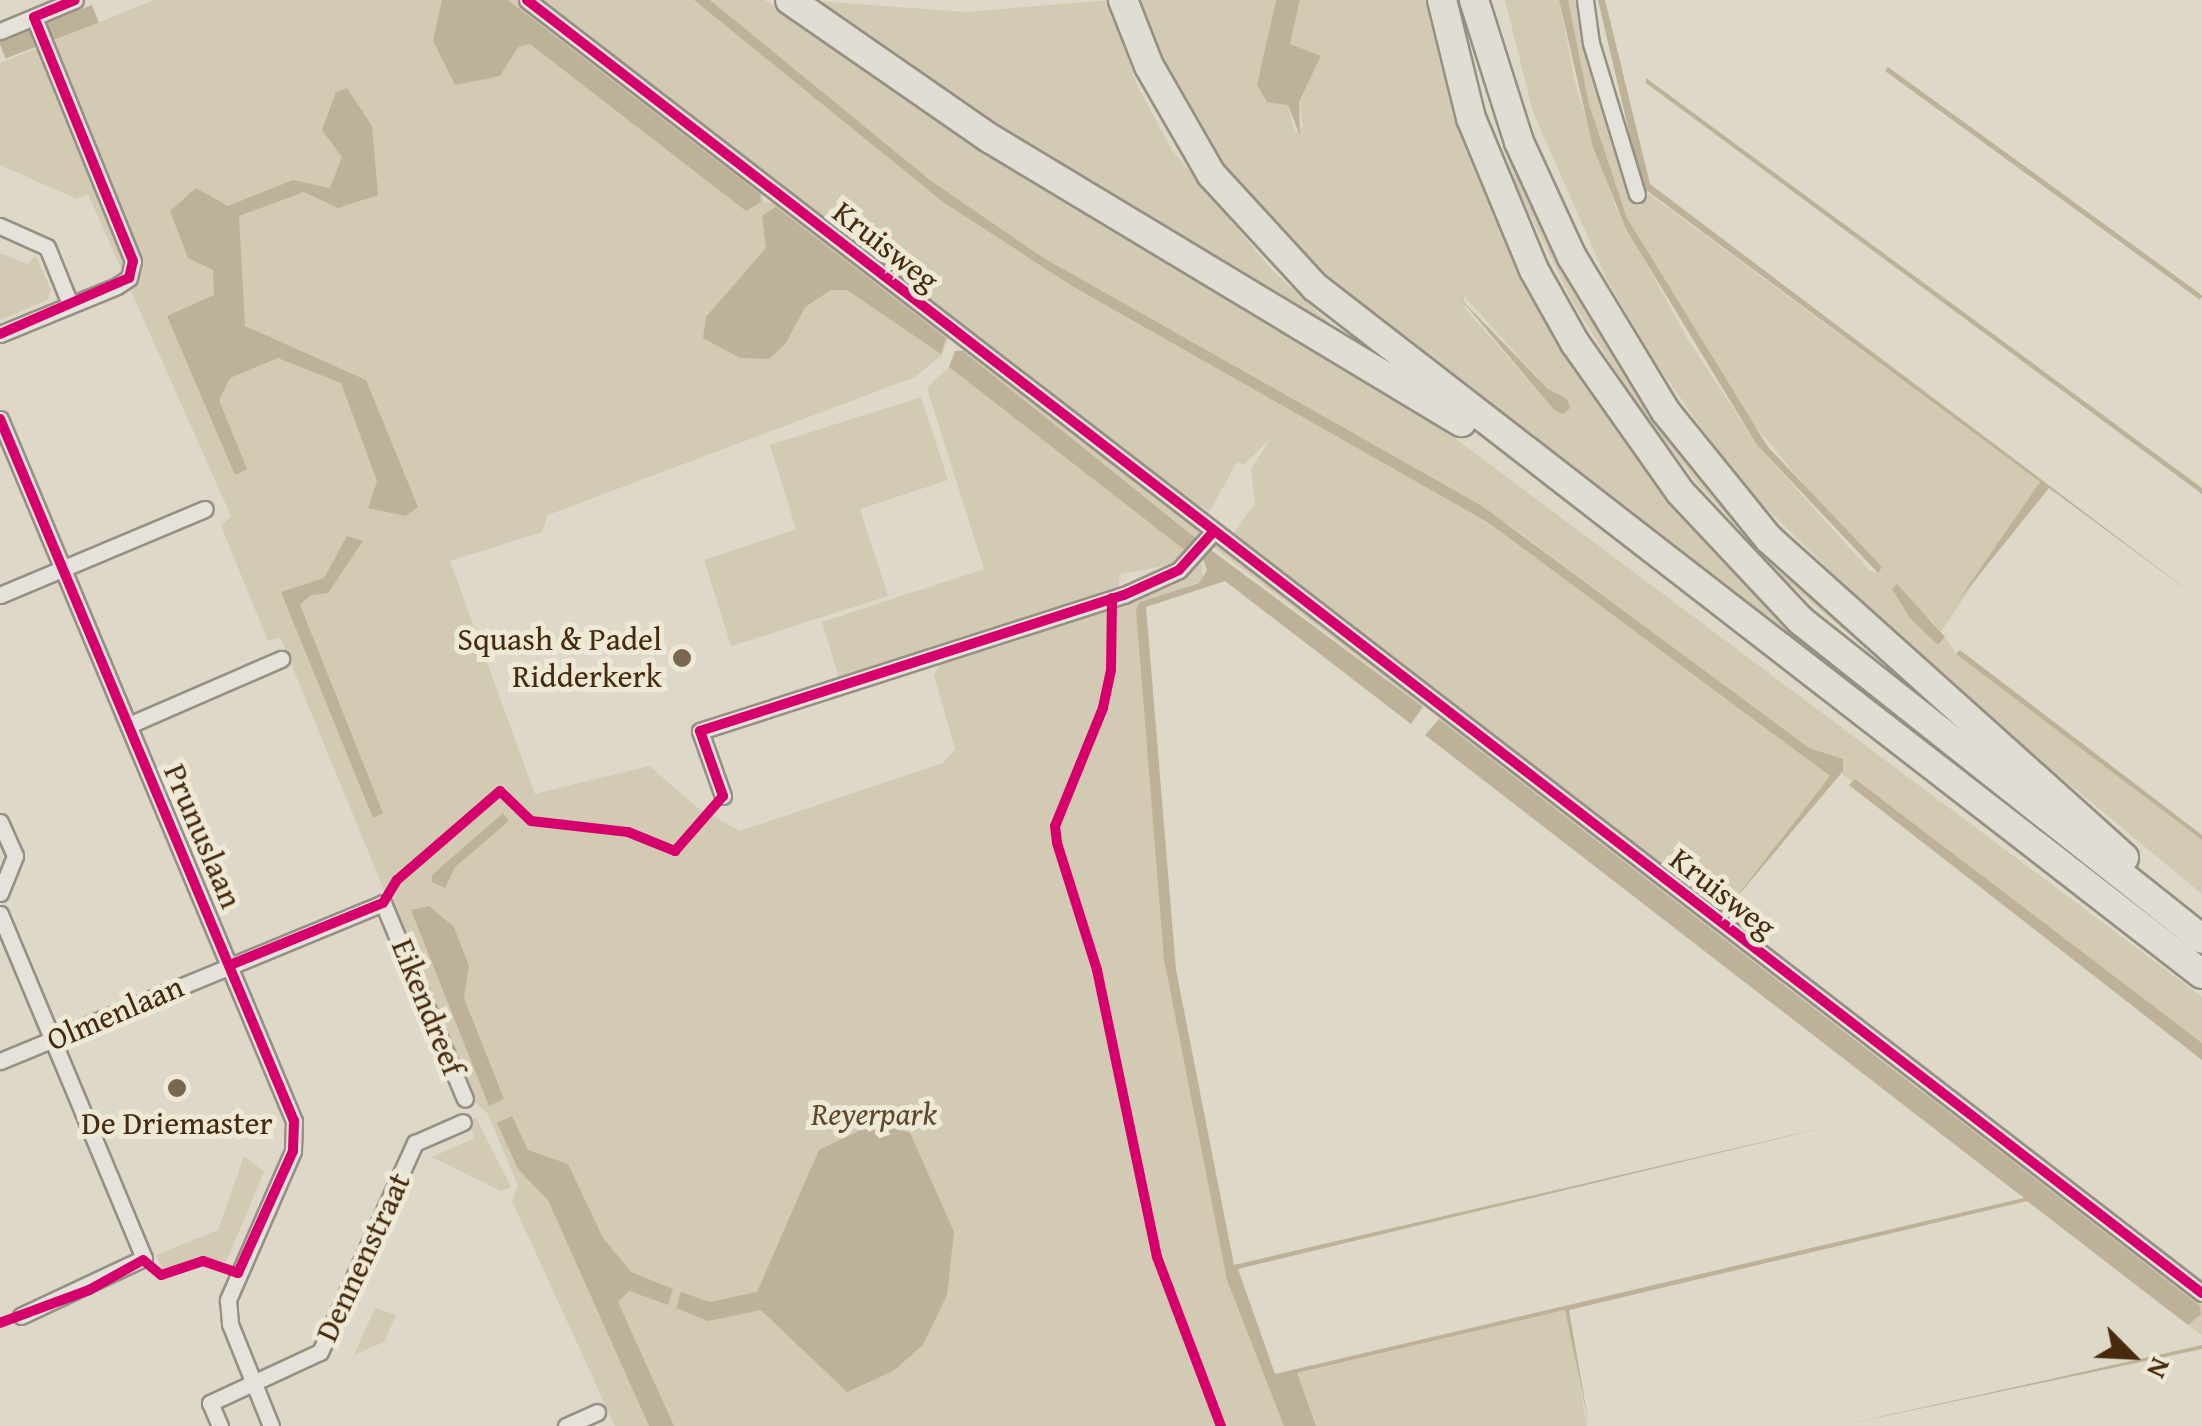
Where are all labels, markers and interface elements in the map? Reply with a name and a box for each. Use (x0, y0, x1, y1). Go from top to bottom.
street label: Kruisweg (825, 193, 947, 299)
place label: Squash & Padel Ridderkerk (457, 621, 662, 696)
marker: Squash & Padel Ridderkerk (671, 647, 693, 669)
street label: Prunuslaan (155, 758, 251, 914)
street label: Kruisweg (1662, 840, 1784, 946)
street label: Eikendreef (383, 933, 473, 1081)
street label: Olmenlaan (41, 967, 189, 1059)
marker: De Driemaster (166, 1077, 188, 1099)
park label: Reyerpark (811, 1095, 937, 1133)
place label: De Driemaster (81, 1104, 273, 1142)
street label: Dennenstraat (307, 1167, 419, 1347)
north arrow (2082, 1306, 2182, 1406)
text: N (2137, 1352, 2182, 1385)

